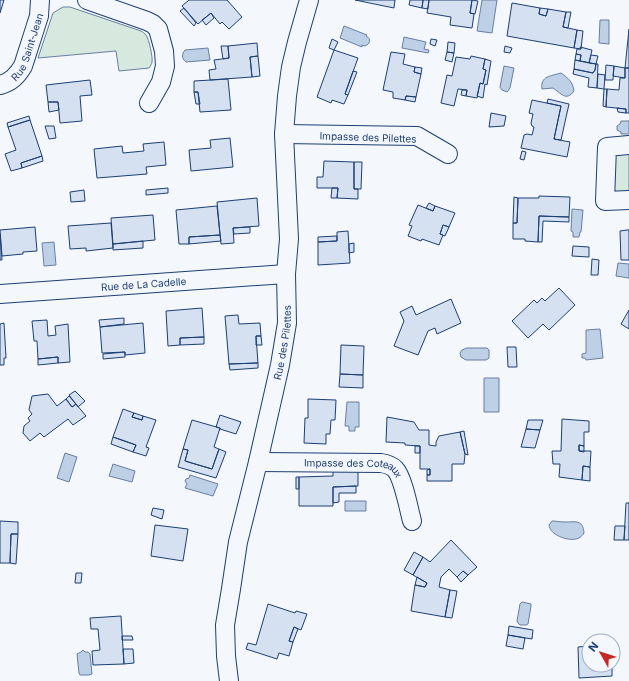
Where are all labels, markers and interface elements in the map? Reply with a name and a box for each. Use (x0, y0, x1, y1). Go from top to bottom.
street label: Rue Saint-Jean (8, 11, 46, 83)
street label: Impasse des Pilettes (319, 129, 417, 145)
street label: Rue de La Cadelle (101, 275, 187, 293)
street label: Rue des Pilettes (271, 305, 293, 381)
street label: Impasse des Coteaux (304, 456, 405, 480)
north arrow (581, 633, 621, 673)
text: N (585, 639, 601, 654)

